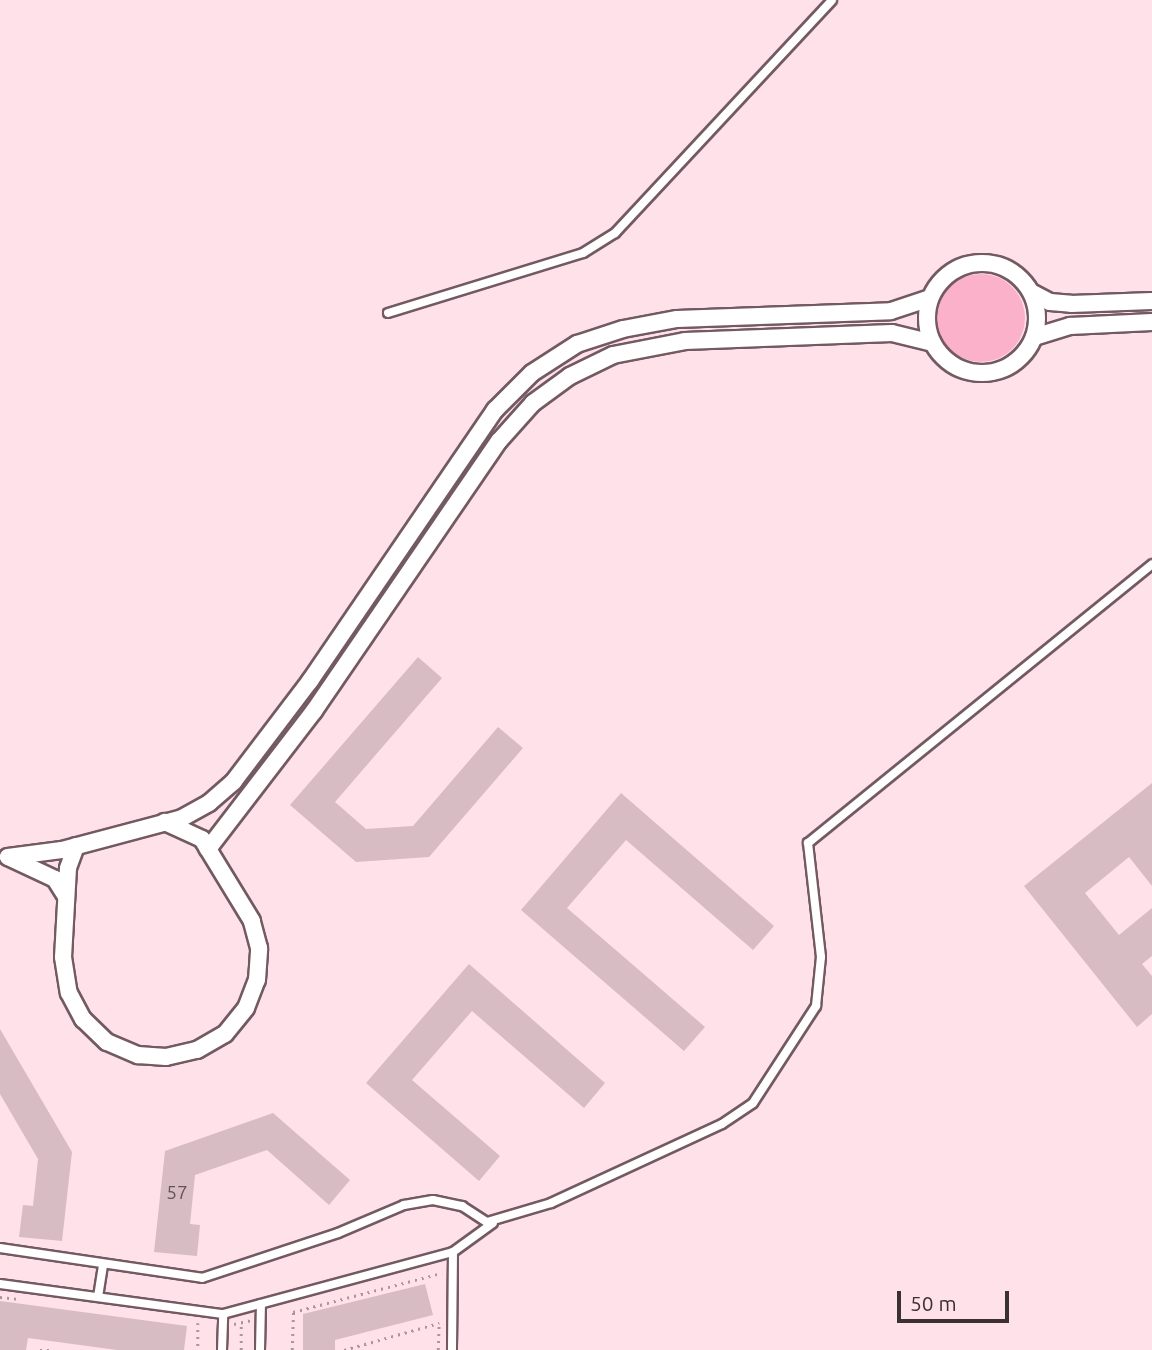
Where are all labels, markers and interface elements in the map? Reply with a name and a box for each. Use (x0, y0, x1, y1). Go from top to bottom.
house number: 57 (166, 1182, 188, 1204)
scale bar (900, 1276, 1012, 1320)
text: 50 m (910, 1291, 957, 1315)

